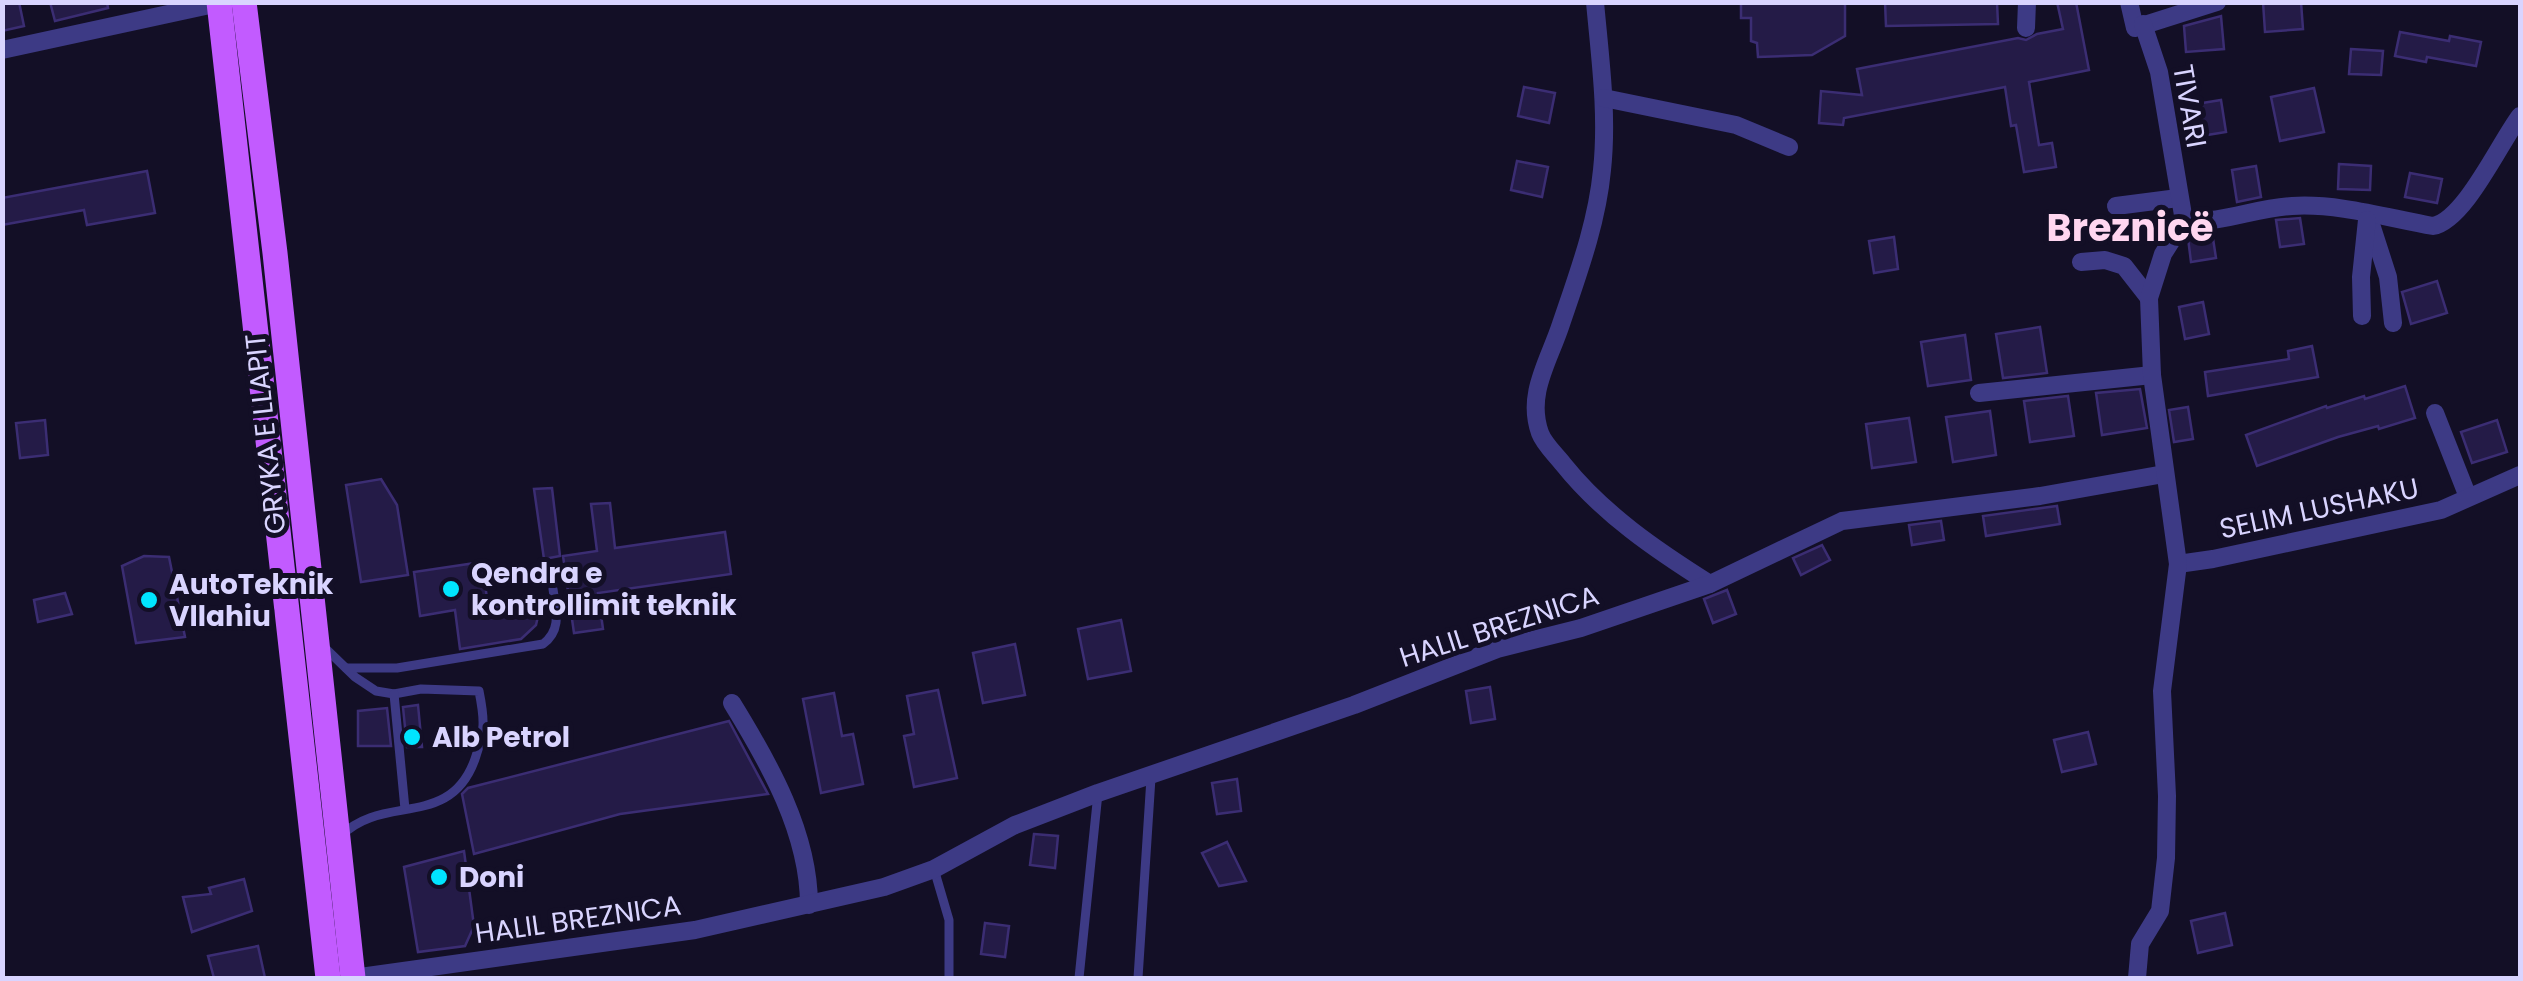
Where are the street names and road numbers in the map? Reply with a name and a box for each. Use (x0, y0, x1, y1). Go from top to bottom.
street label: TIVARI (2163, 61, 2216, 151)
street label: GRYKA E LLAPIT (236, 332, 295, 536)
street label: SELIM LUSHAKU (2216, 468, 2422, 549)
street label: HALIL BREZNICA (1394, 576, 1604, 677)
street label: HALIL BREZNICA (473, 886, 684, 953)

